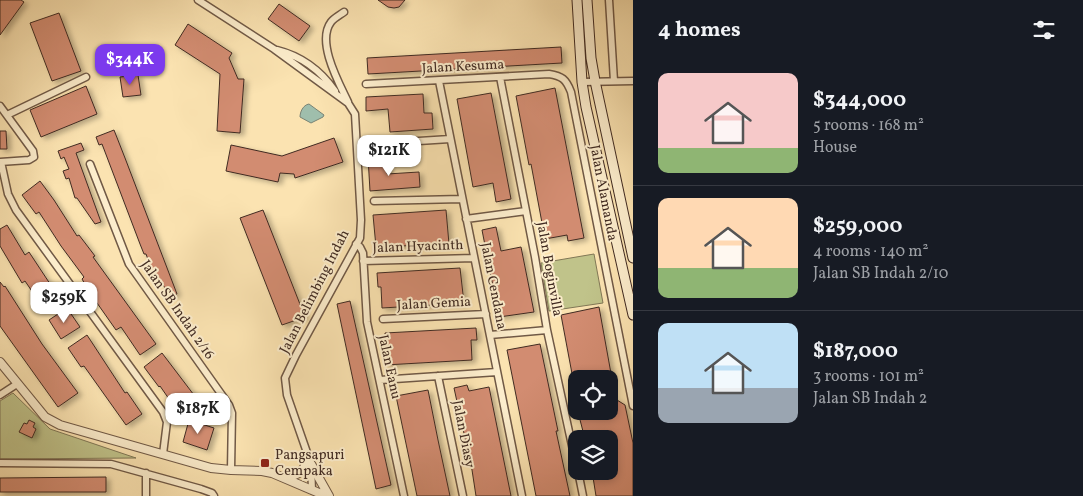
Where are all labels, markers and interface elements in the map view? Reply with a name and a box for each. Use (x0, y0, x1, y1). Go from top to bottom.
text: 4 homes (658, 16, 741, 45)
icon: filters (1030, 16, 1058, 44)
pin: $344K (95, 44, 165, 86)
text: $344K (106, 49, 154, 71)
street label: Jalan Kesuma (421, 55, 505, 79)
text: $344,000 (813, 86, 906, 115)
icon: home (698, 93, 758, 153)
text: 5 rooms · 168 m² (813, 115, 924, 137)
pin: $121K (354, 134, 424, 177)
text: House (813, 137, 857, 159)
text: $121K (368, 140, 410, 162)
street label: Jalan Alamanda (584, 143, 622, 243)
text: $259,000 (813, 212, 902, 241)
icon: home (698, 218, 758, 278)
street label: Jalan Boginvilla (531, 220, 567, 318)
street label: Jalan Belimbing Indah (275, 227, 355, 357)
street label: Jalan Hyacinth (372, 236, 464, 258)
street label: Jalan Cendana (475, 241, 511, 331)
text: 4 rooms · 140 m² (813, 241, 928, 263)
street label: Jalan SB Indah 2/16 (136, 257, 218, 363)
text: Jalan SB Indah 2/10 (813, 263, 948, 285)
pin: $259K (29, 282, 99, 324)
text: $259K (41, 287, 87, 309)
street label: Jalan Gemia (396, 293, 472, 315)
street label: Jalan Eanu (373, 333, 405, 401)
text: $187,000 (813, 337, 898, 366)
icon: home (698, 343, 758, 403)
text: 3 rooms · 101 m² (813, 366, 924, 388)
map controls (568, 370, 618, 480)
button: locate (568, 370, 618, 420)
text: Jalan SB Indah 2 (813, 388, 927, 410)
pin: $187K (163, 392, 233, 435)
text: $187K (176, 398, 220, 420)
street label: Jalan Diasy (447, 399, 479, 470)
button: layers (568, 430, 618, 480)
place label: Pangsapuri Cempaka (275, 446, 345, 481)
marker: Pangsapuri Cempaka (259, 457, 271, 469)

